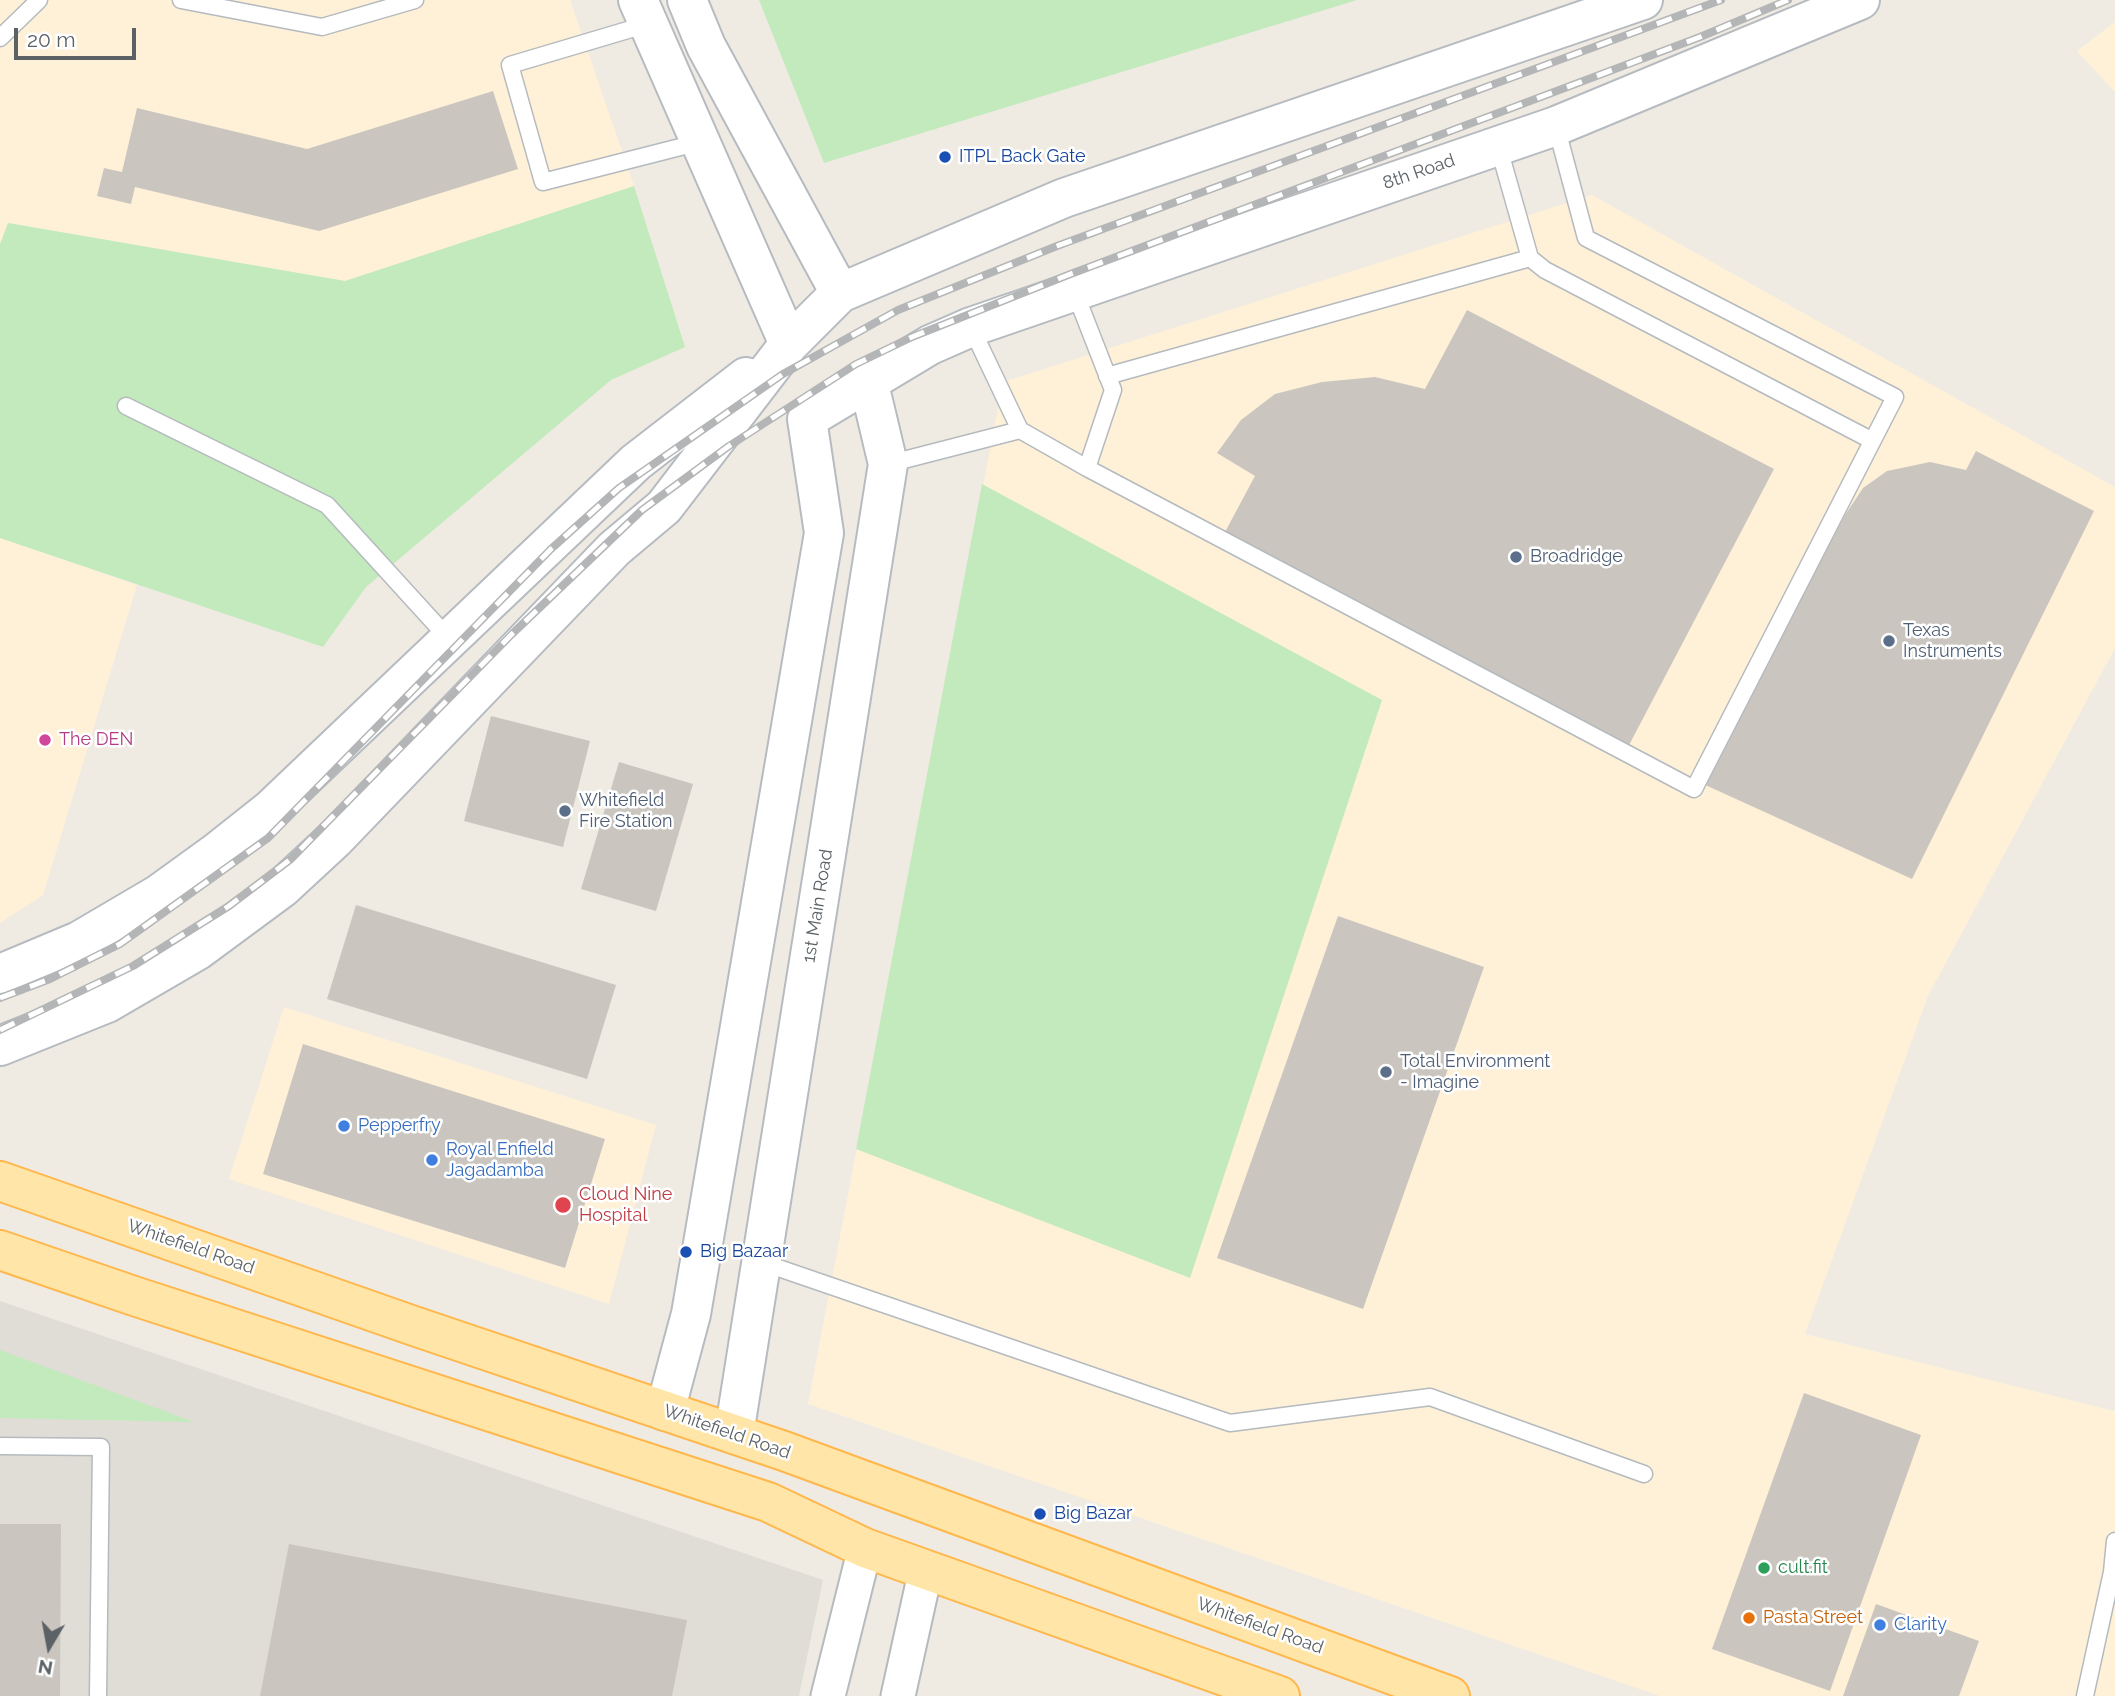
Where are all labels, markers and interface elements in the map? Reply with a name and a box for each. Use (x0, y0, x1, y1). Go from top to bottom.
scale bar (18, 14, 140, 58)
text: 20 m (27, 27, 75, 52)
place label: ITPL Back Gate (959, 146, 1086, 168)
marker: ITPL Back Gate (937, 149, 953, 165)
street label: 8th Road (1380, 150, 1458, 194)
place label: Broadridge (1530, 546, 1623, 568)
marker: Broadridge (1508, 549, 1524, 565)
place label: Texas Instruments (1903, 620, 2002, 662)
marker: Texas Instruments (1881, 633, 1897, 649)
place label: The DEN (59, 729, 133, 751)
marker: The DEN (37, 732, 53, 748)
place label: Whitefield Fire Station (579, 790, 672, 832)
marker: Whitefield Fire Station (557, 803, 573, 819)
street label: 1st Main Road (798, 848, 838, 964)
place label: Total Environment - Imagine (1400, 1051, 1550, 1094)
marker: Total Environment - Imagine (1378, 1064, 1394, 1080)
place label: Pepperfry (358, 1115, 441, 1137)
marker: Pepperfry (336, 1118, 352, 1134)
place label: Royal Enfield Jagadamba (446, 1139, 554, 1182)
marker: Royal Enfield Jagadamba (424, 1152, 440, 1168)
place label: Cloud Nine Hospital (579, 1184, 672, 1226)
marker: Cloud Nine Hospital (553, 1195, 573, 1215)
street label: Whitefield Road (125, 1215, 257, 1279)
place label: Big Bazaar (700, 1241, 788, 1263)
marker: Big Bazaar (678, 1244, 694, 1260)
street label: Whitefield Road (661, 1400, 793, 1464)
place label: Big Bazar (1054, 1503, 1132, 1525)
marker: Big Bazar (1032, 1506, 1048, 1522)
place label: cult.fit (1778, 1557, 1828, 1579)
marker: cult.fit (1756, 1560, 1772, 1576)
street label: Whitefield Road (1194, 1593, 1326, 1659)
place label: Pasta Street (1763, 1607, 1863, 1629)
marker: Pasta Street (1741, 1610, 1757, 1626)
north arrow (14, 1612, 84, 1682)
place label: Clarity (1894, 1614, 1947, 1636)
marker: Clarity (1872, 1617, 1888, 1633)
text: N (36, 1656, 54, 1680)

